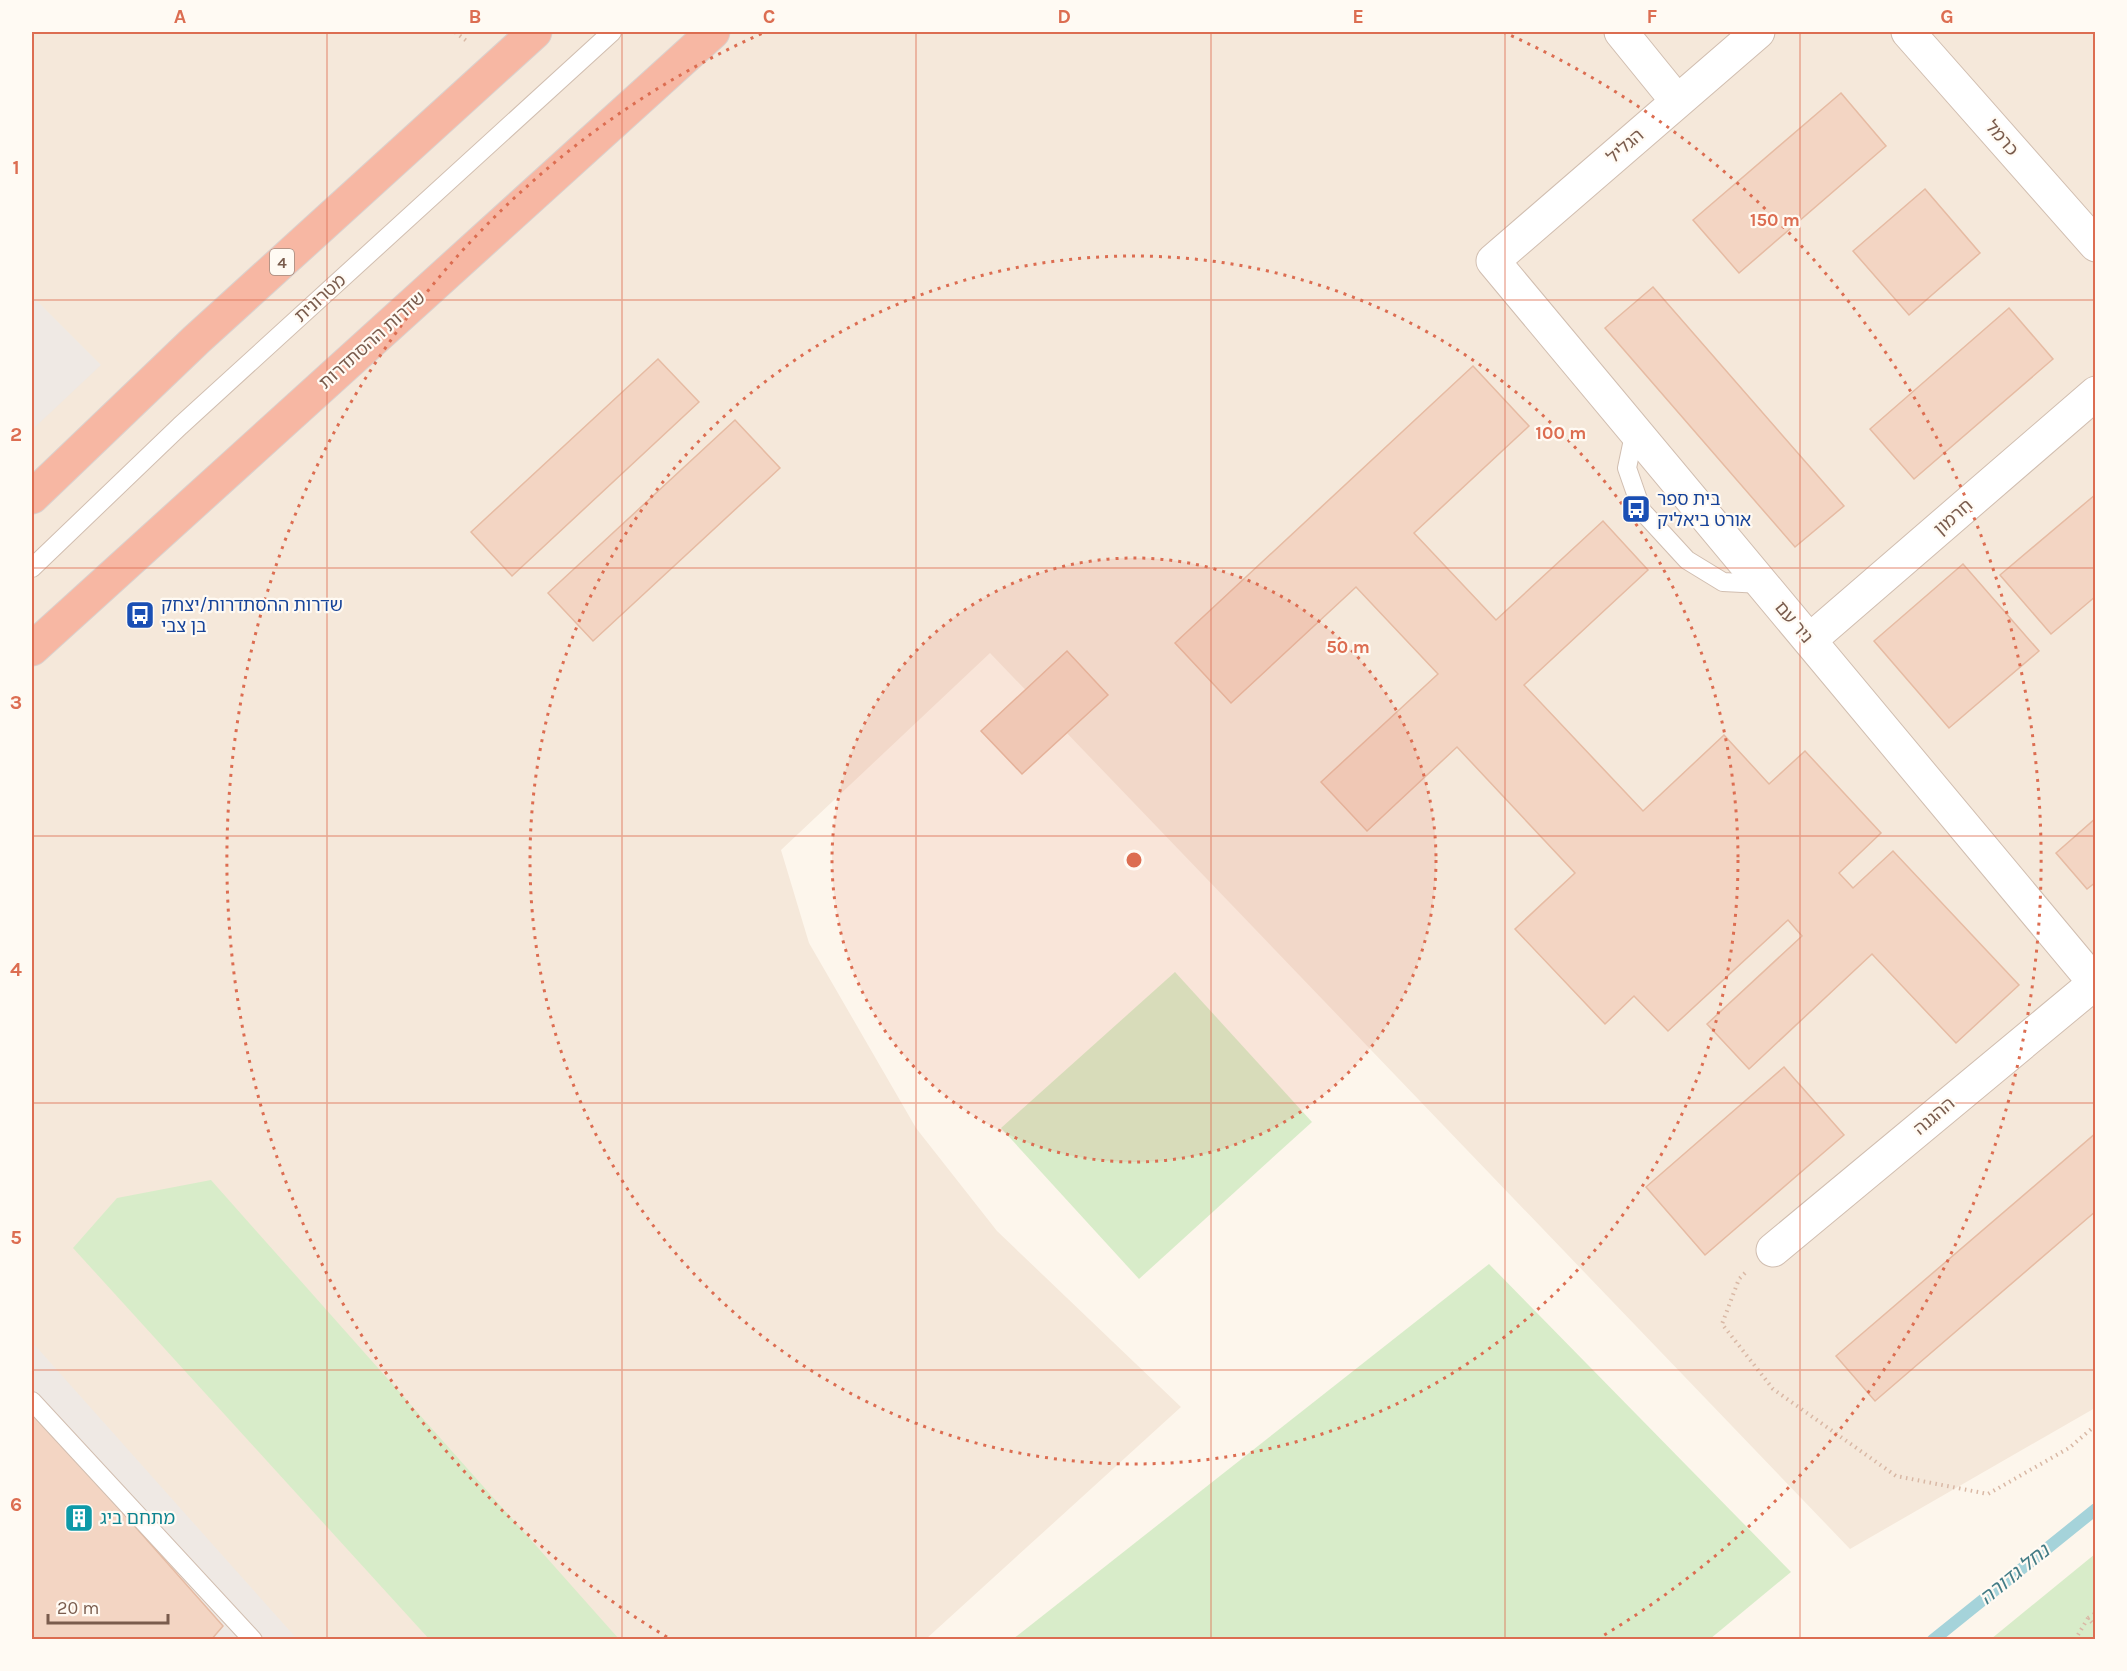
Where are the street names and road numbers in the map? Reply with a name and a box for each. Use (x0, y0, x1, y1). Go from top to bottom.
street label: כרמל (1981, 116, 2023, 160)
street label: הגליל (1602, 124, 1648, 168)
road number: 4 (270, 249, 294, 275)
street label: מטרונית (290, 269, 350, 327)
street label: שדרות ההסתדרות (314, 286, 430, 394)
street label: חרמון (1929, 494, 1977, 540)
street label: ניר עם (1770, 596, 1818, 648)
street label: ההגנה (1909, 1092, 1959, 1140)

